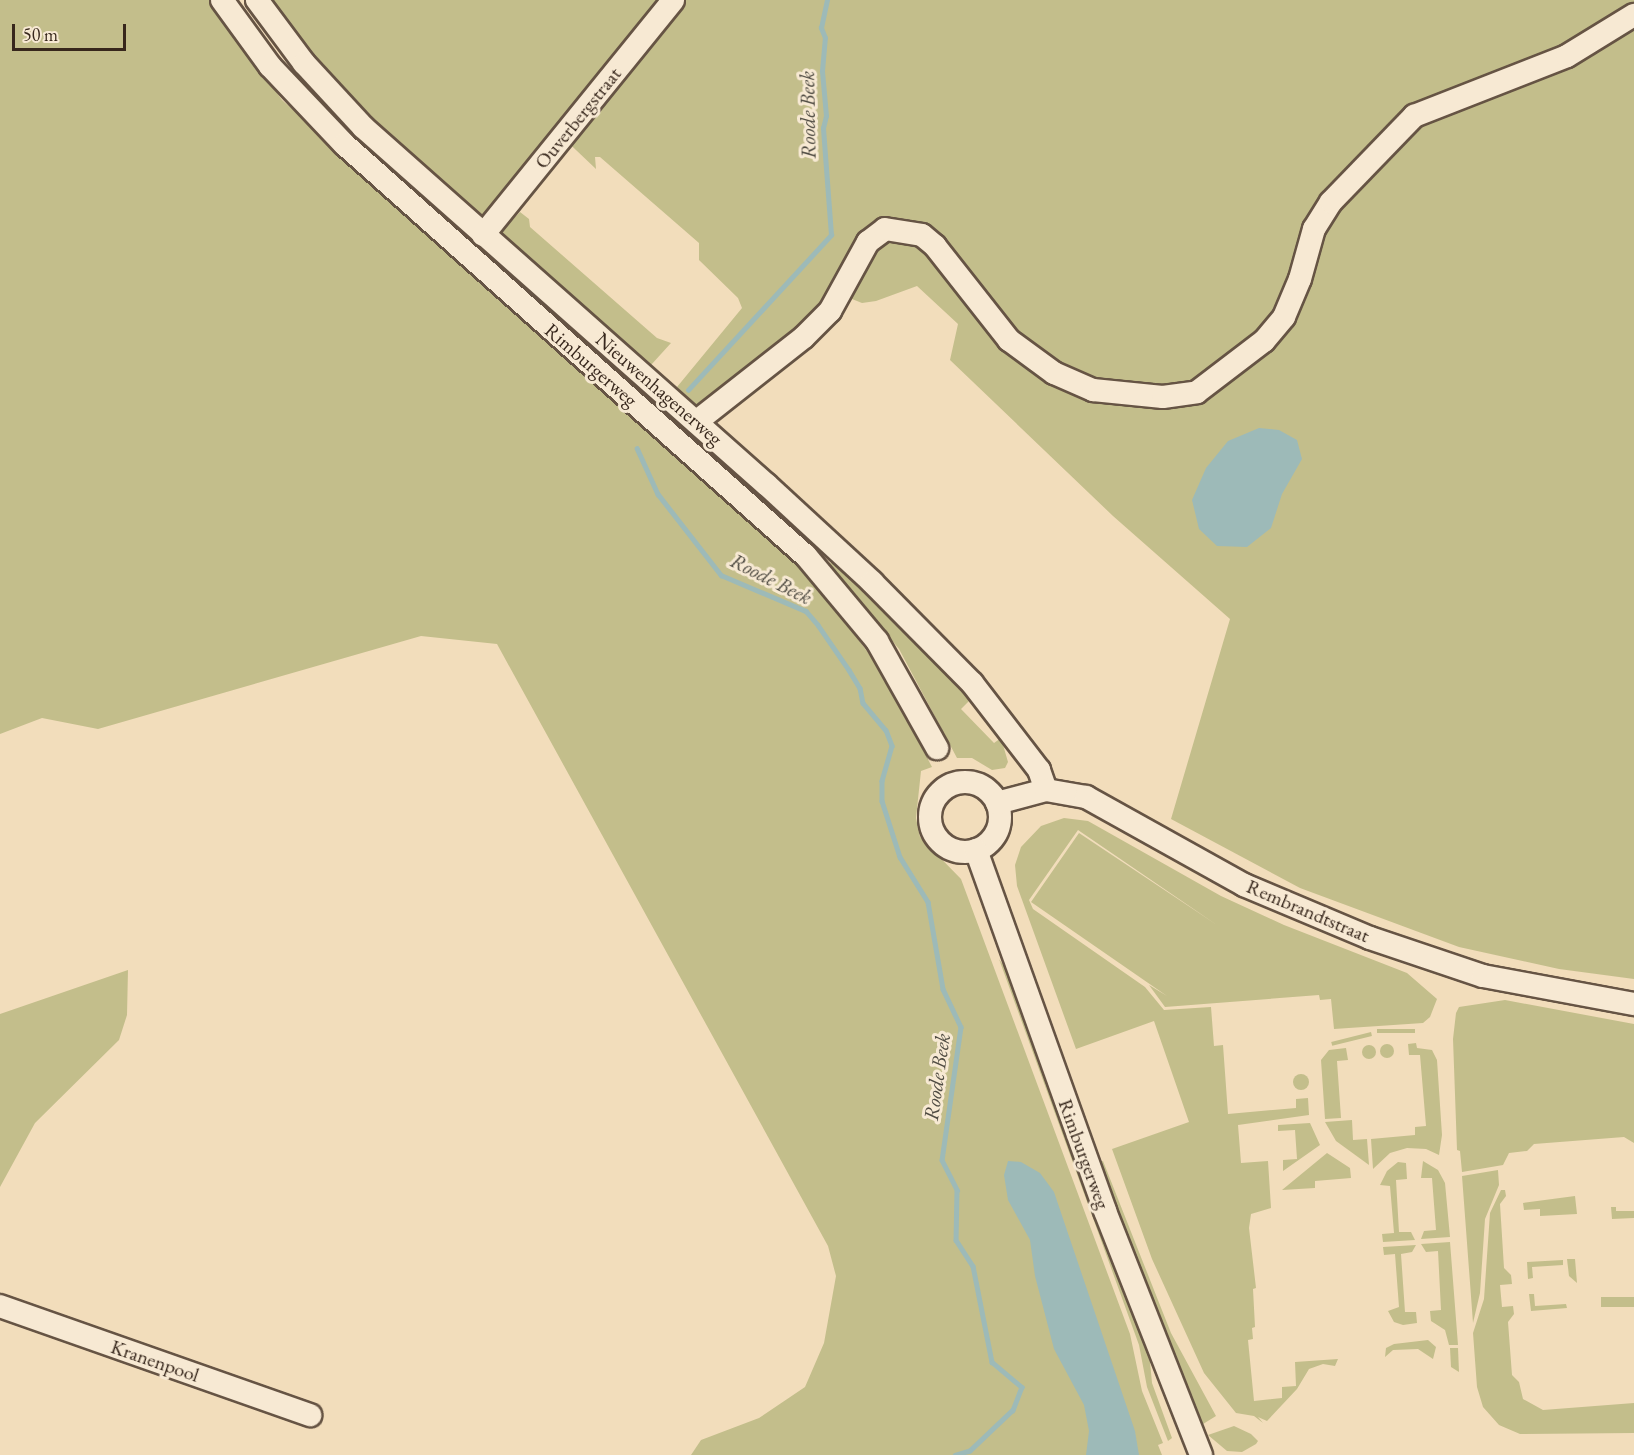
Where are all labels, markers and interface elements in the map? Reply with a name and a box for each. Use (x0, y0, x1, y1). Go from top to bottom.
scale bar (15, 12, 129, 50)
text: 50 m (23, 23, 58, 46)
street label: Ouverbergstraat (530, 62, 626, 174)
water label: Roode Beek (795, 71, 821, 159)
street label: Rimburgerweg (540, 318, 642, 412)
street label: Nieuwenhagenerweg (591, 327, 727, 451)
water label: Roode Beek (726, 548, 816, 610)
street label: Rembrandtstraat (1243, 874, 1373, 948)
water label: Roode Beek (918, 1032, 956, 1122)
street label: Rimburgerweg (1053, 1096, 1115, 1212)
street label: Kranenpool (108, 1335, 202, 1387)

